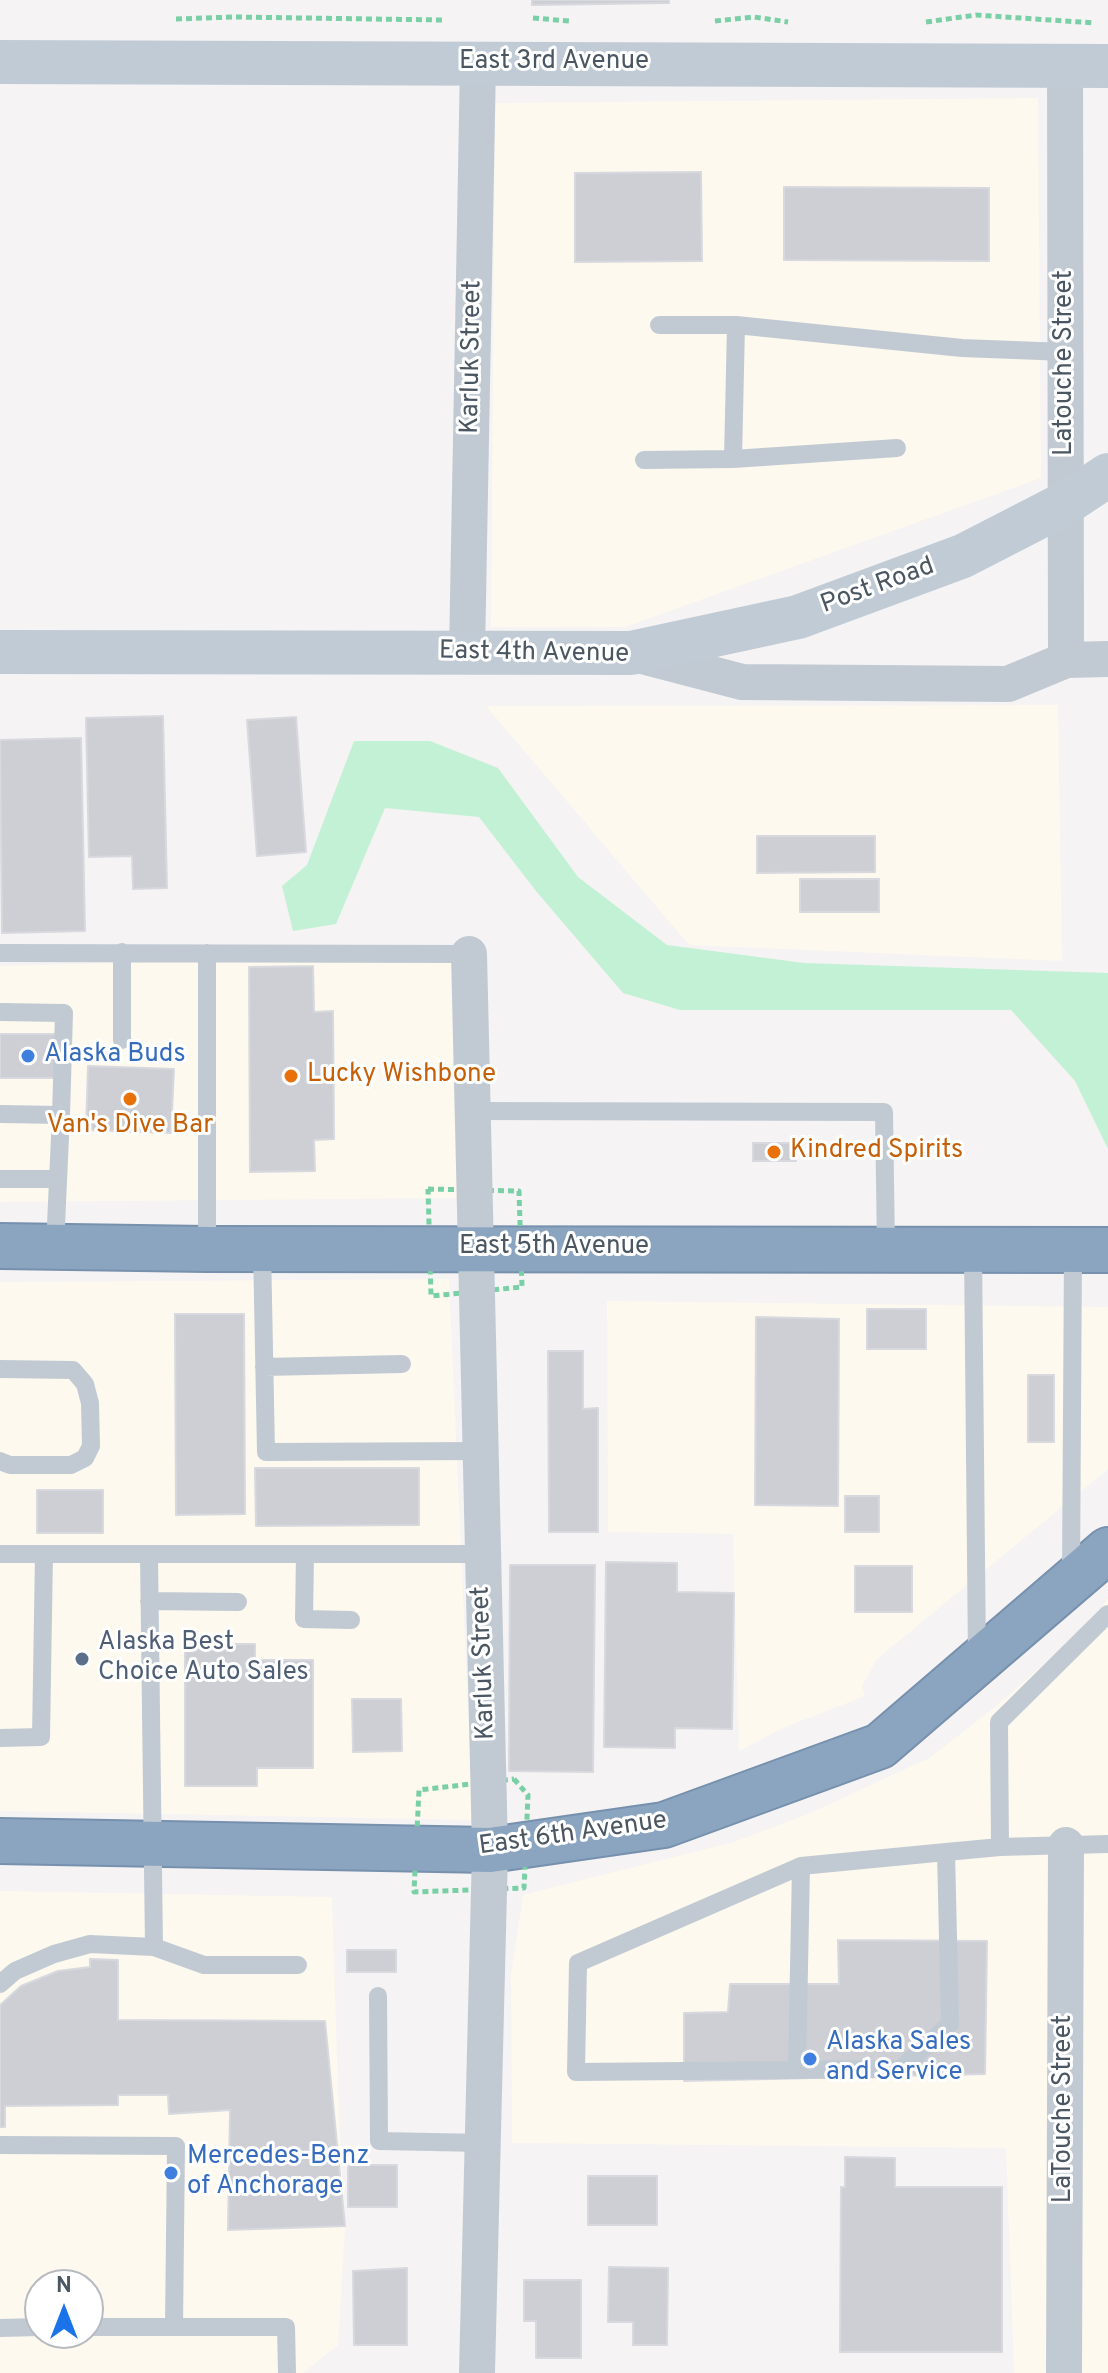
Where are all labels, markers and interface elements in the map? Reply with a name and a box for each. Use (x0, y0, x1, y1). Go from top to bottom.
street label: East 3rd Avenue (459, 47, 649, 79)
street label: Latouche Street (1050, 270, 1082, 456)
street label: Karluk Street (456, 280, 490, 434)
street label: Post Road (817, 552, 939, 622)
street label: East 4th Avenue (439, 637, 629, 671)
place label: Alaska Buds (44, 1040, 186, 1072)
marker: Alaska Buds (19, 1047, 37, 1065)
place label: Lucky Wishbone (307, 1060, 496, 1092)
marker: Lucky Wishbone (282, 1067, 300, 1085)
marker: Van's Dive Bar (121, 1090, 139, 1108)
place label: Van's Dive Bar (47, 1111, 213, 1143)
place label: Kindred Spirits (790, 1136, 963, 1168)
marker: Kindred Spirits (765, 1143, 783, 1161)
street label: East 5th Avenue (459, 1232, 649, 1264)
street label: Karluk Street (467, 1586, 503, 1740)
place label: Alaska Best Choice Auto Sales (98, 1628, 309, 1690)
marker: Alaska Best Choice Auto Sales (73, 1650, 91, 1668)
street label: East 6th Avenue (477, 1806, 669, 1864)
street label: LaTouche Street (1049, 2015, 1081, 2203)
place label: Alaska Sales and Service (826, 2028, 971, 2090)
marker: Alaska Sales and Service (801, 2050, 819, 2068)
place label: Mercedes-Benz of Anchorage (187, 2142, 369, 2204)
marker: Mercedes-Benz of Anchorage (162, 2164, 180, 2182)
north arrow (24, 2269, 104, 2349)
text: N (56, 2273, 72, 2300)

